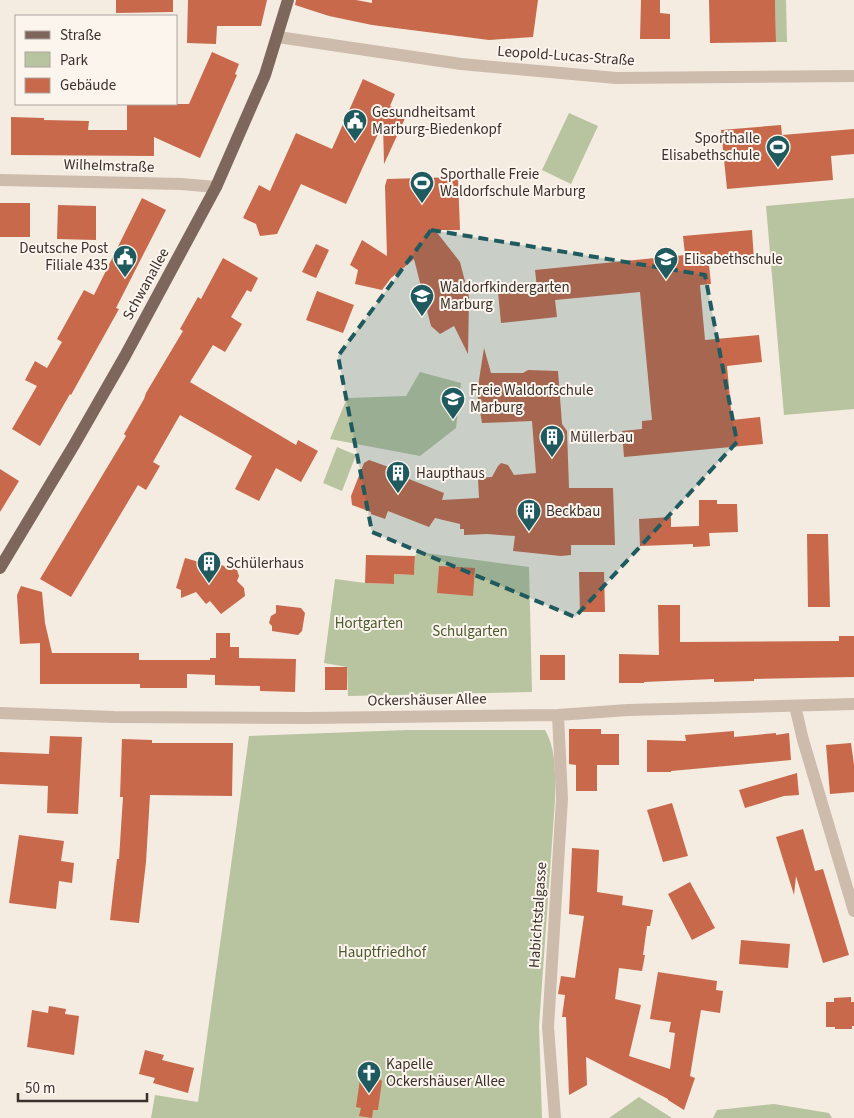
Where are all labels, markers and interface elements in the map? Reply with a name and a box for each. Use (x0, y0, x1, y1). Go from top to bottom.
legend (15, 15, 178, 105)
text: Straße (60, 25, 101, 46)
street label: Leopold-Lucas-Straße (497, 41, 635, 71)
text: Park (60, 50, 89, 71)
text: Gebäude (60, 75, 116, 96)
place label: Gesundheitsamt Marburg-Biedenkopf (372, 102, 502, 140)
public building icon: Gesundheitsamt Marburg-Biedenkopf (342, 108, 368, 142)
place label: Sporthalle Elisabethschule (661, 128, 760, 166)
sports icon: Sporthalle Elisabethschule (765, 134, 791, 168)
street label: Wilhelmstraße (63, 154, 155, 178)
place label: Sporthalle Freie Waldorfschule Marburg (440, 164, 586, 202)
sports icon: Sporthalle Freie Waldorfschule Marburg (409, 170, 435, 204)
place label: Deutsche Post Filiale 435 (19, 238, 108, 276)
public building icon: Deutsche Post Filiale 435 (112, 244, 138, 278)
street label: Schwanallee (118, 244, 174, 324)
school or university icon: Elisabethschule (653, 246, 679, 280)
place label: Elisabethschule (684, 249, 783, 270)
place label: Waldorfkindergarten Marburg (440, 277, 570, 315)
school or university icon: Waldorfkindergarten Marburg (409, 283, 435, 317)
place label: Freie Waldorfschule Marburg (470, 380, 593, 418)
school or university icon: Freie Waldorfschule Marburg (440, 386, 466, 420)
building icon: Müllerbau (539, 424, 565, 458)
place label: Müllerbau (570, 427, 633, 448)
building icon: Haupthaus (385, 460, 411, 494)
place label: Haupthaus (416, 463, 485, 484)
building icon: Beckbau (516, 498, 542, 532)
place label: Beckbau (546, 501, 600, 522)
building icon: Schülerhaus (196, 550, 222, 584)
place label: Schülerhaus (226, 553, 304, 574)
park label: Hortgarten (335, 613, 403, 634)
park label: Schulgarten (432, 621, 508, 642)
street label: Ockershäuser Allee (367, 688, 487, 712)
street label: Habichtstalgasse (524, 861, 552, 969)
park label: Hauptfriedhof (338, 942, 427, 963)
place label: Kapelle Ockershäuser Allee (386, 1054, 505, 1092)
church icon: Kapelle Ockershäuser Allee (356, 1060, 382, 1094)
scale bar (18, 1070, 146, 1102)
text: 50 m (25, 1078, 55, 1099)

